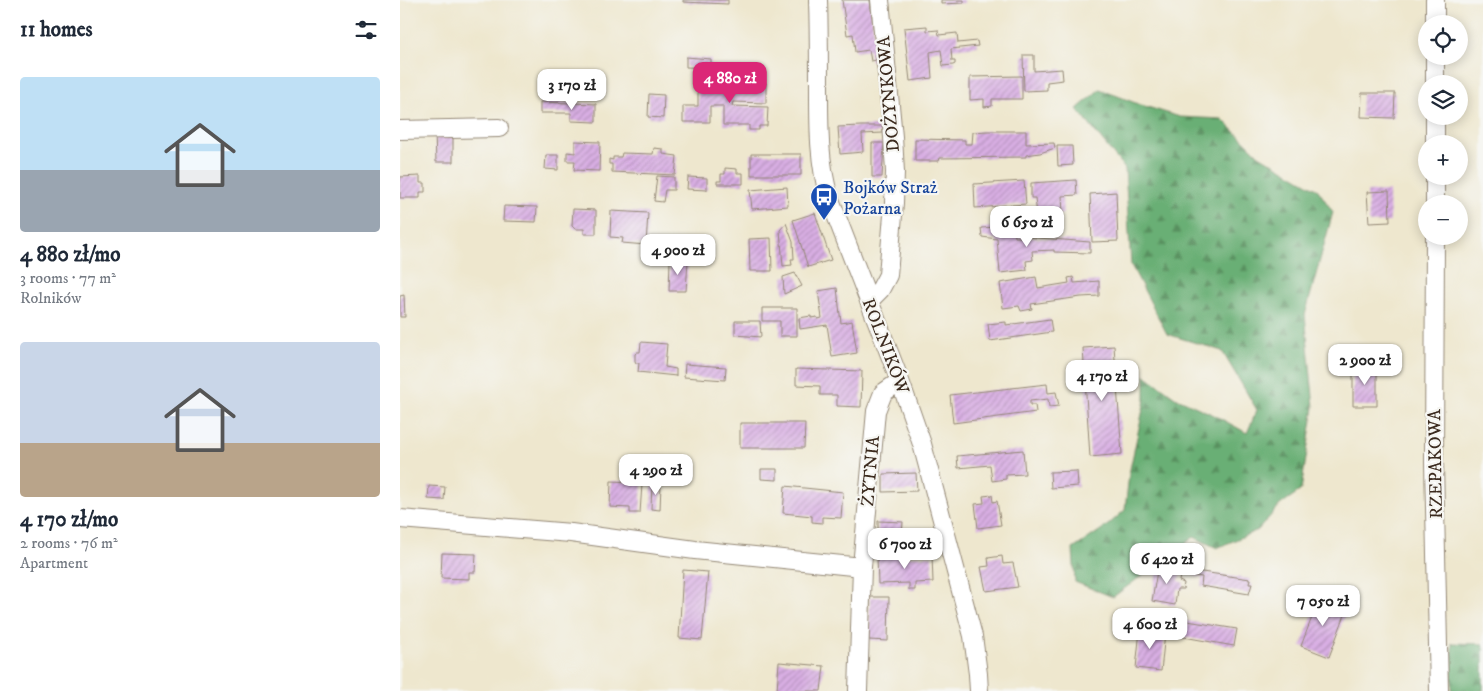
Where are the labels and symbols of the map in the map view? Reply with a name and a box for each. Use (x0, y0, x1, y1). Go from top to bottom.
street label: DOŻYNKOWA (873, 34, 905, 153)
pin: 4 880 zł (678, 62, 782, 104)
pin: 3 170 zł (520, 68, 624, 111)
place label: Bojków Straż Pożarna (843, 177, 938, 220)
bus stop icon: Bojków Straż Pożarna (809, 182, 839, 221)
pin: 6 650 zł (975, 206, 1079, 248)
pin: 4 900 zł (626, 234, 730, 276)
street label: ROLNIKÓW (857, 295, 914, 398)
pin: 2 900 zł (1313, 344, 1417, 386)
pin: 4 170 zł (1050, 360, 1154, 402)
street label: RZEPAKOWA (1424, 408, 1448, 519)
street label: ŻYTNIA (857, 434, 885, 507)
pin: 4 290 zł (604, 454, 708, 496)
pin: 6 700 zł (853, 528, 957, 570)
pin: 6 420 zł (1115, 542, 1219, 585)
pin: 7 050 zł (1271, 584, 1375, 627)
pin: 4 600 zł (1098, 608, 1202, 650)

